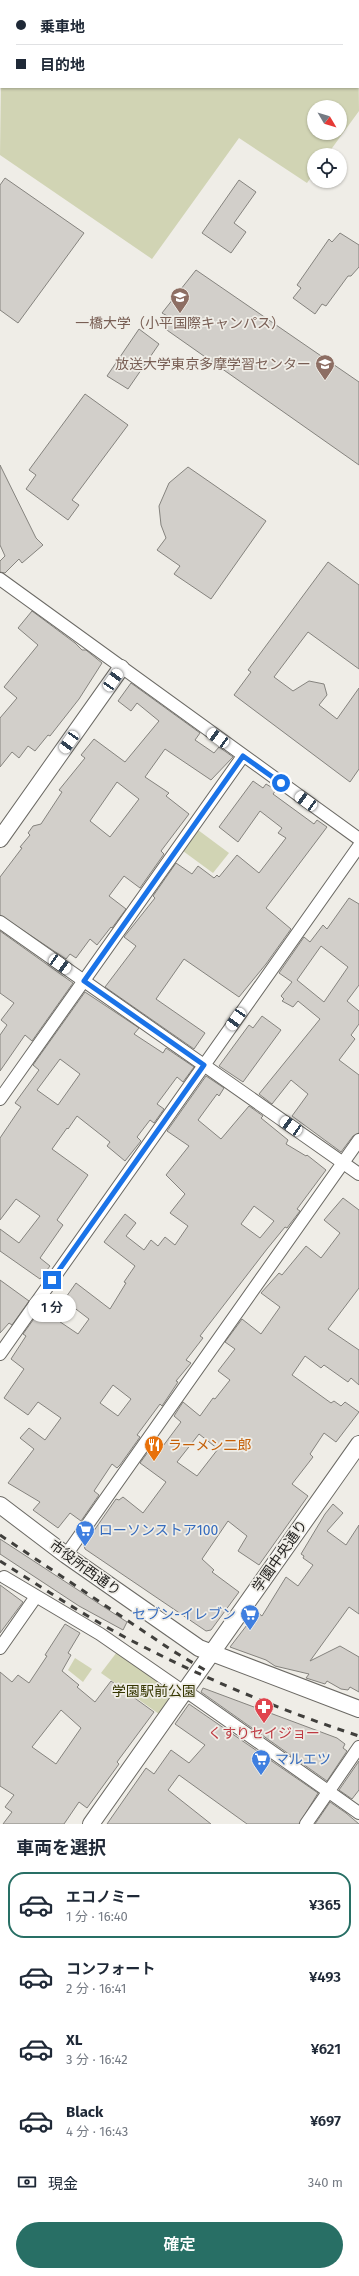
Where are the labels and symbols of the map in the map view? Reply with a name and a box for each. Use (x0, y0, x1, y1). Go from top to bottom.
north arrow (307, 100, 347, 140)
school or university icon: 一橋大学（小平国際キャンパス） (169, 286, 191, 314)
place label: 一橋大学（小平国際キャンパス） (75, 315, 285, 332)
school or university icon: 放送大学東京多摩学習センター (314, 353, 336, 381)
place label: 放送大学東京多摩学習センター (115, 356, 311, 373)
car (101, 667, 125, 693)
car (205, 726, 231, 750)
car (57, 729, 81, 755)
route start (272, 774, 290, 792)
car (293, 789, 319, 813)
car (47, 952, 73, 976)
car (224, 1006, 248, 1032)
car (278, 1114, 304, 1138)
route end (43, 1271, 61, 1289)
callout: 1 分 (28, 1294, 76, 1322)
restaurant icon: ラーメン二郎 (143, 1434, 165, 1462)
place label: ラーメン二郎 (168, 1437, 251, 1454)
street label: 学園中央通り (249, 1517, 311, 1595)
supermarket icon: ローソンストア100 (74, 1519, 96, 1547)
place label: ローソンストア100 (99, 1522, 219, 1539)
street label: 市役所西通り (46, 1536, 124, 1600)
supermarket icon: セブン-イレブン (239, 1603, 261, 1631)
place label: セブン-イレブン (132, 1606, 236, 1623)
park label: 学園駅前公園 (112, 1683, 196, 1700)
pharmacy icon: くすりセイジョー (253, 1696, 275, 1724)
place label: くすりセイジョー (208, 1725, 320, 1742)
supermarket icon: マルエツ (250, 1748, 272, 1776)
place label: マルエツ (275, 1751, 331, 1768)

